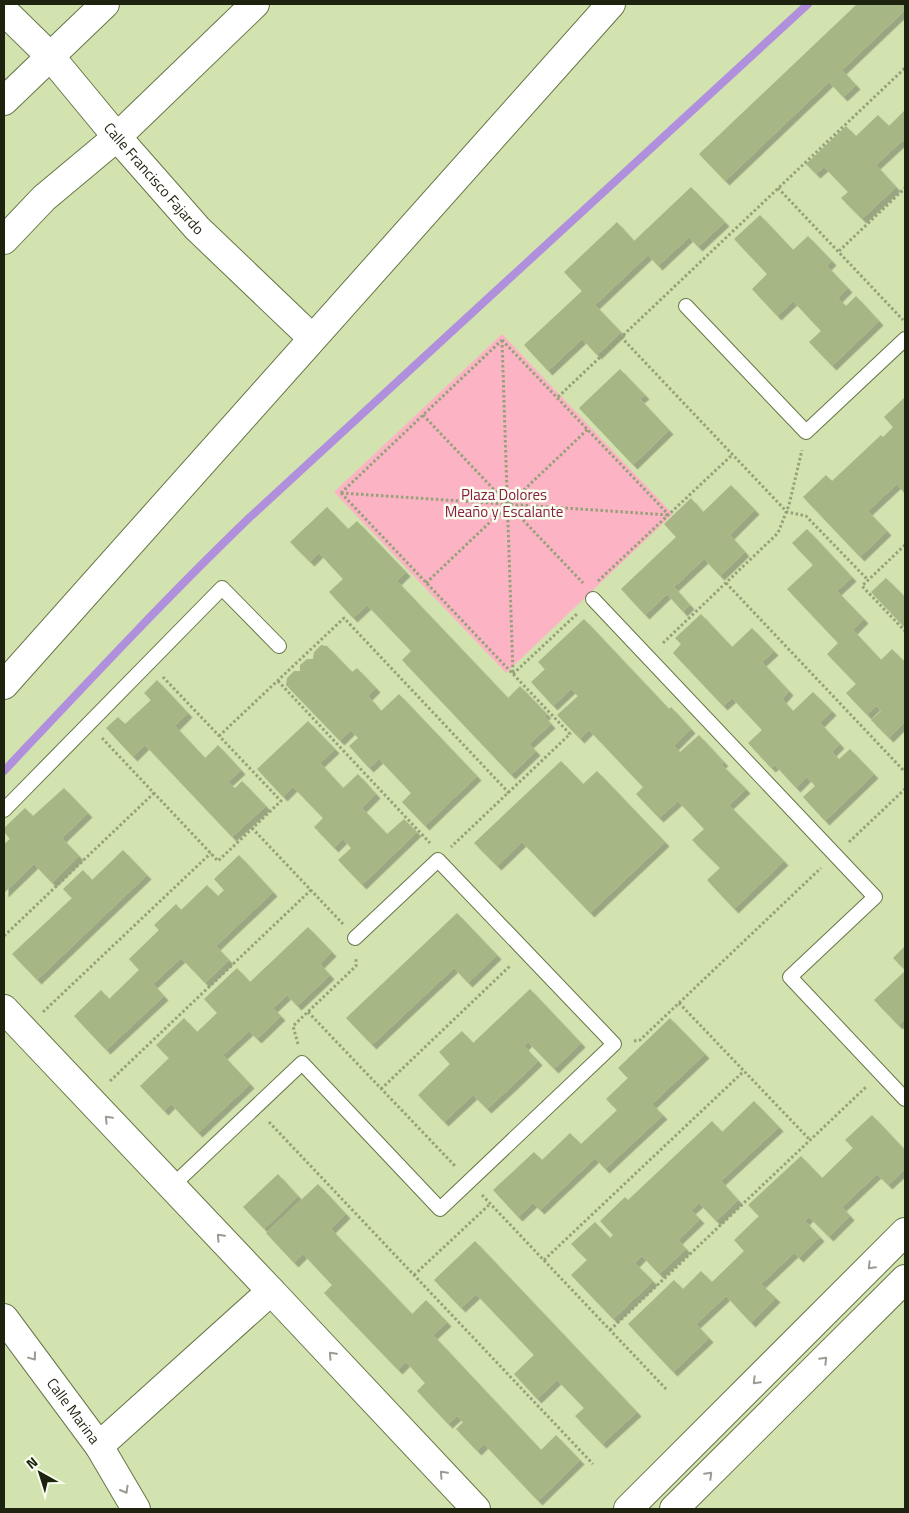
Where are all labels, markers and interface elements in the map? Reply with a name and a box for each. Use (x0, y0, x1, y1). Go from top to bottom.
street label: Calle Francisco Fajardo (98, 117, 210, 240)
park label: Plaza Dolores Meaño y Escalante (445, 483, 563, 523)
one-way arrow (105, 1116, 114, 1125)
one-way arrow (217, 1234, 226, 1243)
one-way arrow (868, 1261, 877, 1270)
one-way arrow (27, 1351, 36, 1361)
one-way arrow (329, 1352, 338, 1361)
one-way arrow (818, 1357, 827, 1366)
street label: Calle Marina (41, 1373, 106, 1449)
one-way arrow (753, 1376, 762, 1385)
north arrow (15, 1448, 65, 1498)
text: N (21, 1451, 42, 1474)
one-way arrow (440, 1470, 449, 1479)
one-way arrow (703, 1472, 712, 1481)
one-way arrow (119, 1485, 129, 1494)

